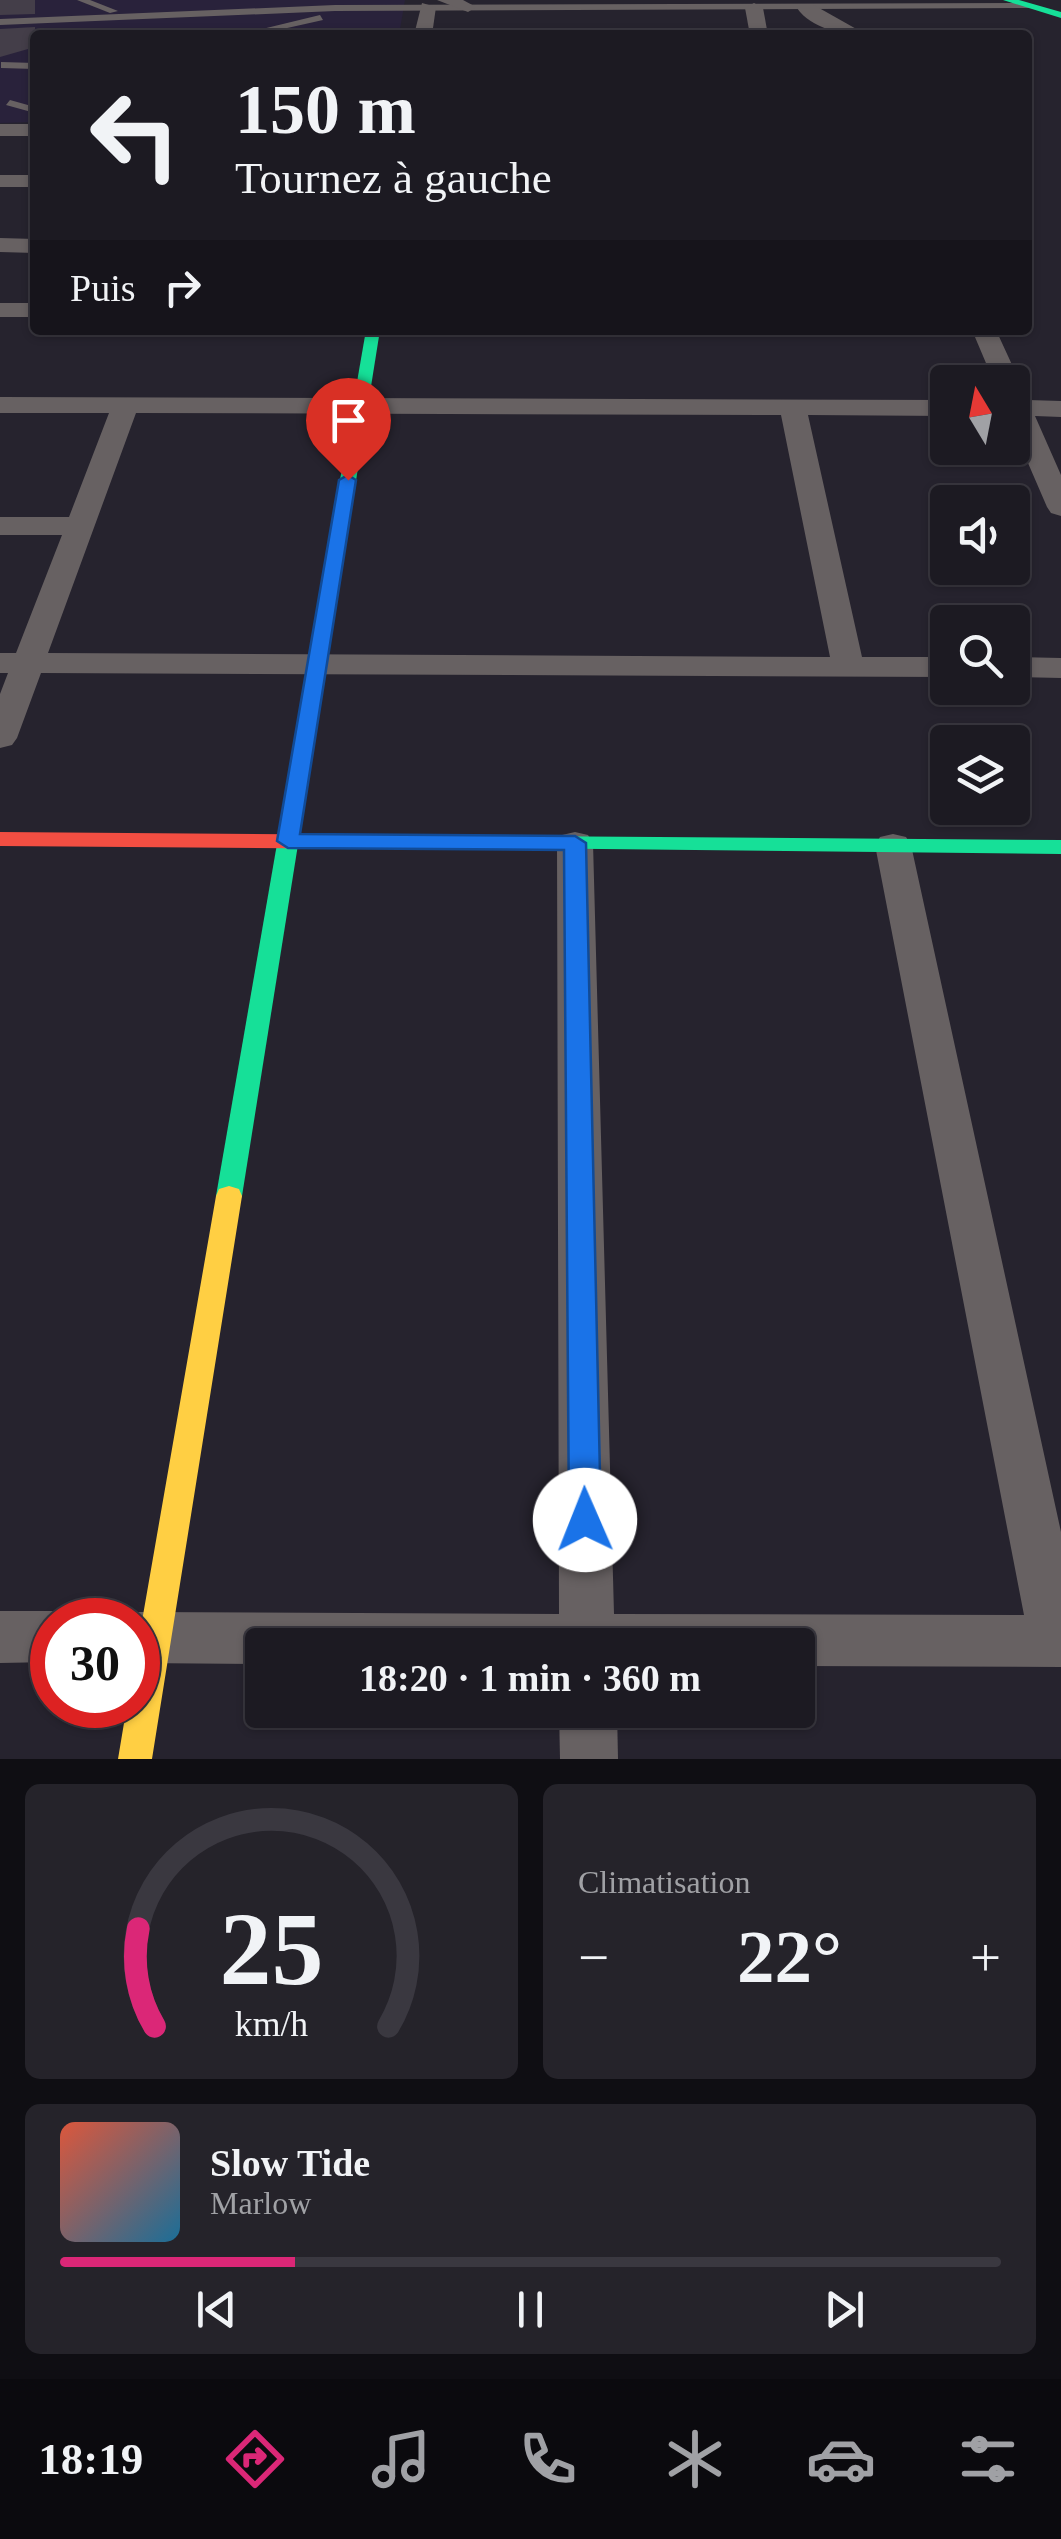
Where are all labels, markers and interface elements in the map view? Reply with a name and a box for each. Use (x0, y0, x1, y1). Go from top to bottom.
icon: left (70, 70, 200, 200)
text: 150 m (235, 71, 416, 148)
text: Tournez à gauche (235, 153, 552, 203)
icon: right (155, 260, 210, 315)
text: Puis (70, 267, 135, 309)
north arrow (930, 365, 1030, 465)
map controls (930, 365, 1030, 825)
pin (306, 378, 391, 481)
icon: arrive (321, 393, 376, 448)
button: sound (930, 485, 1030, 585)
button: search (930, 605, 1030, 705)
button: layers (930, 725, 1030, 825)
position arrow (533, 1468, 637, 1572)
speed limit sign: 30 (30, 1598, 160, 1728)
text: 18:20 · 1 min · 360 m (359, 1657, 701, 1699)
text: Climatisation (578, 1864, 750, 1900)
text: 25 (220, 1891, 324, 2006)
text: 22° (737, 1915, 842, 1998)
text: − (578, 1927, 609, 1988)
text: + (970, 1927, 1001, 1988)
text: km/h (235, 2004, 308, 2044)
text: Slow Tide (210, 2142, 370, 2184)
text: Marlow (210, 2185, 311, 2221)
icon: previous (189, 2282, 244, 2337)
icon: pause (503, 2282, 558, 2337)
icon: next (817, 2282, 872, 2337)
icon: directions (220, 2424, 290, 2494)
icon: music (366, 2424, 436, 2494)
icon: phone (513, 2424, 583, 2494)
icon: climate (660, 2424, 730, 2494)
icon: car (806, 2424, 876, 2494)
icon: filters (953, 2424, 1023, 2494)
text: 18:19 (38, 2434, 143, 2484)

